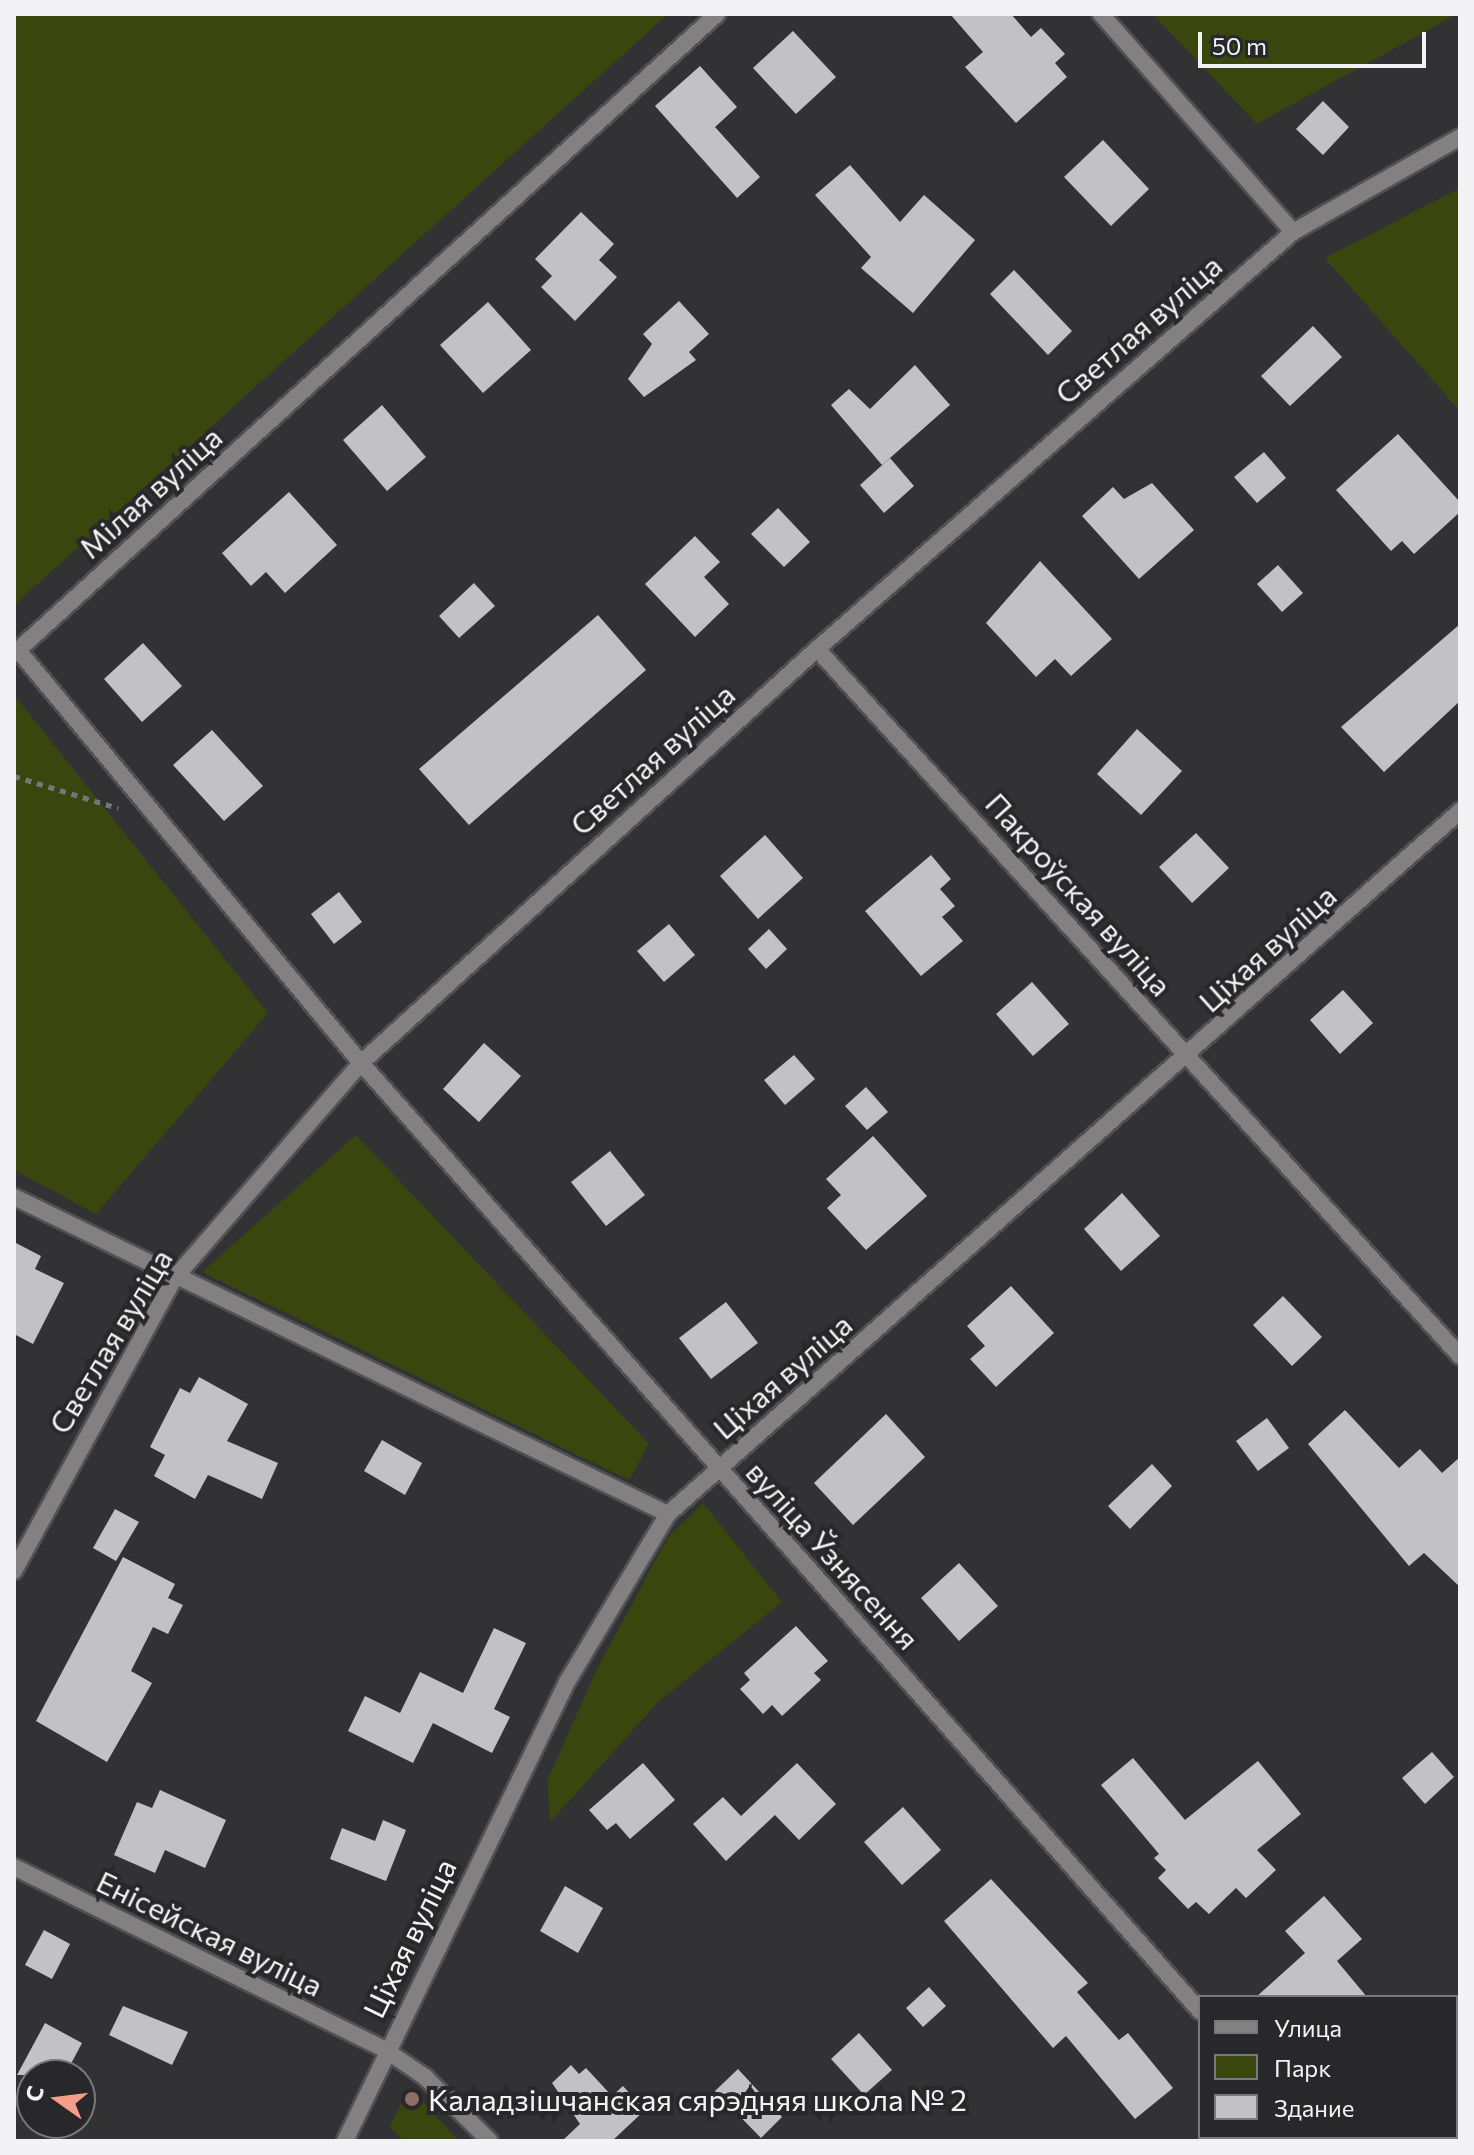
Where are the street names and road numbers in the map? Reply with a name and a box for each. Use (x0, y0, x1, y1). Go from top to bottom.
street label: Светлая вуліца (1047, 247, 1229, 411)
street label: Мілая вуліца (71, 419, 229, 565)
street label: Светлая вуліца (562, 676, 742, 842)
street label: Пакроўская вуліца (979, 785, 1179, 1003)
street label: Ціхая вуліца (1191, 877, 1343, 1019)
street label: Светлая вуліца (41, 1242, 179, 1440)
street label: Ціхая вуліца (705, 1306, 859, 1446)
street label: вуліца Ўзнясення (739, 1454, 927, 1656)
street label: Ціхая вуліца (355, 1853, 463, 2023)
street label: Енісейская вуліца (91, 1863, 329, 2003)

